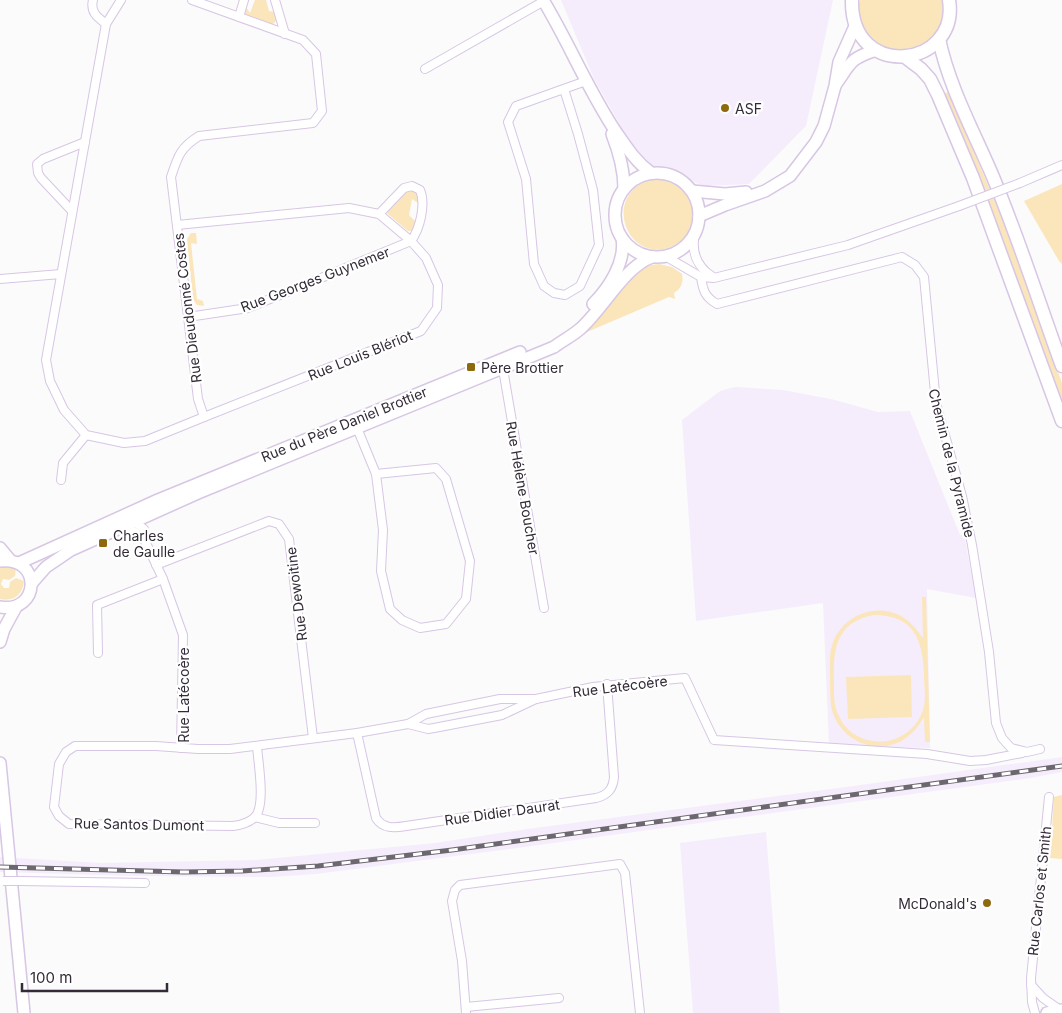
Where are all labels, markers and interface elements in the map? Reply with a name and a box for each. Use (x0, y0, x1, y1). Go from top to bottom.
place label: ASF (735, 100, 762, 117)
marker: ASF (719, 102, 731, 114)
street label: Rue Dieudonné Costes (169, 232, 205, 384)
street label: Rue Georges Guynemer (238, 243, 392, 315)
street label: Rue Louis Blériot (305, 326, 415, 384)
place label: Père Brottier (481, 359, 563, 376)
marker: Père Brottier (465, 361, 477, 373)
street label: Rue du Père Daniel Brottier (258, 383, 430, 465)
street label: Chemin de la Pyramide (925, 387, 979, 539)
street label: Rue Hélène Boucher (503, 420, 543, 556)
place label: Charles de Gaulle (113, 527, 175, 560)
marker: Charles de Gaulle (97, 537, 109, 549)
street label: Rue Dewoitine (282, 546, 310, 642)
street label: Rue Latécoère (175, 647, 192, 743)
street label: Rue Latécoère (572, 672, 668, 700)
street label: Rue Didier Daurat (443, 795, 561, 829)
street label: Rue Santos Dumont (74, 814, 205, 834)
street label: Rue Carlos et Smith (1024, 825, 1054, 957)
place label: McDonald's (898, 895, 977, 912)
marker: McDonald's (981, 897, 993, 909)
scale bar (22, 960, 168, 992)
text: 100 m (30, 968, 72, 987)

